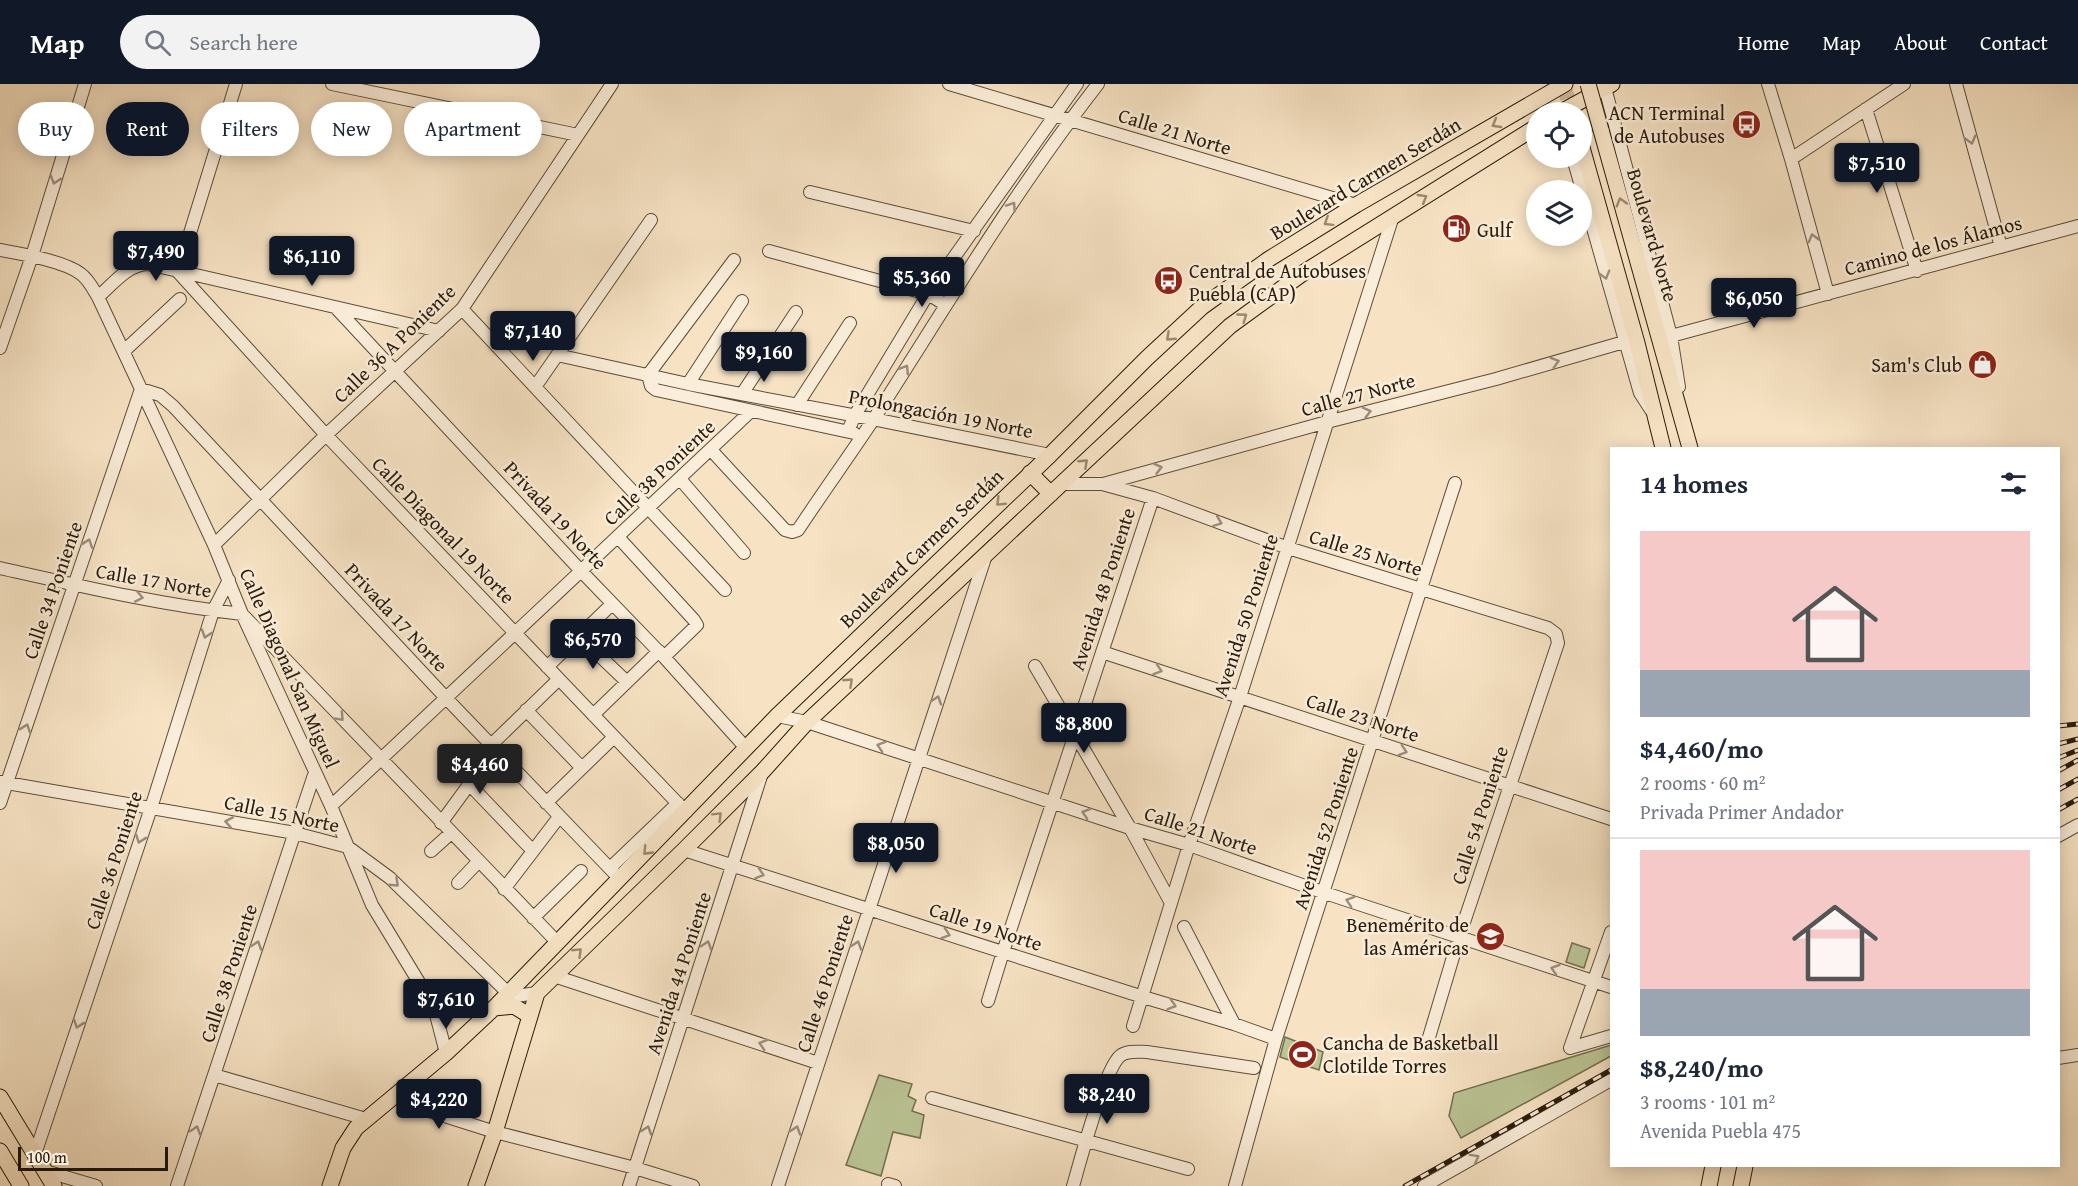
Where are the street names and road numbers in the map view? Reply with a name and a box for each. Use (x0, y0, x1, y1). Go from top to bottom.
street label: Calle 21 Norte (1115, 100, 1235, 162)
street label: Boulevard Carmen Serdán (1264, 109, 1466, 247)
street label: Boulevard Norte (1620, 165, 1686, 305)
street label: Camino de los Álamos (1841, 207, 2025, 283)
street label: Calle 36 A Poniente (326, 277, 462, 409)
street label: Calle 27 Norte (1298, 365, 1418, 423)
street label: Prolongación 19 Norte (846, 381, 1036, 445)
street label: Calle 38 Poniente (596, 412, 722, 532)
street label: Calle Diagonal 19 Norte (366, 450, 522, 610)
street label: Privada 19 Norte (498, 454, 614, 576)
street label: Boulevard Carmen Serdán (833, 462, 1009, 634)
street label: Avenida 48 Poniente (1062, 504, 1142, 674)
street label: Calle 34 Poniente (15, 517, 89, 663)
street label: Calle 25 Norte (1306, 521, 1426, 583)
street label: Avenida 50 Poniente (1205, 530, 1285, 700)
street label: Calle 17 Norte (94, 556, 214, 604)
street label: Privada 17 Norte (339, 556, 455, 678)
street label: Calle Diagonal San Miguel (233, 563, 347, 773)
street label: Calle 23 Norte (1303, 685, 1423, 749)
street label: Calle 54 Poniente (1443, 742, 1515, 888)
street label: Avenida 52 Poniente (1285, 743, 1365, 913)
street label: Calle 36 Poniente (77, 787, 149, 933)
street label: Calle 15 Norte (222, 787, 342, 839)
street label: Calle 21 Norte (1141, 798, 1261, 862)
street label: Avenida 44 Poniente (638, 888, 718, 1058)
street label: Calle 19 Norte (926, 894, 1046, 958)
street label: Calle 38 Poniente (192, 900, 264, 1046)
street label: Calle 46 Poniente (788, 910, 860, 1056)

